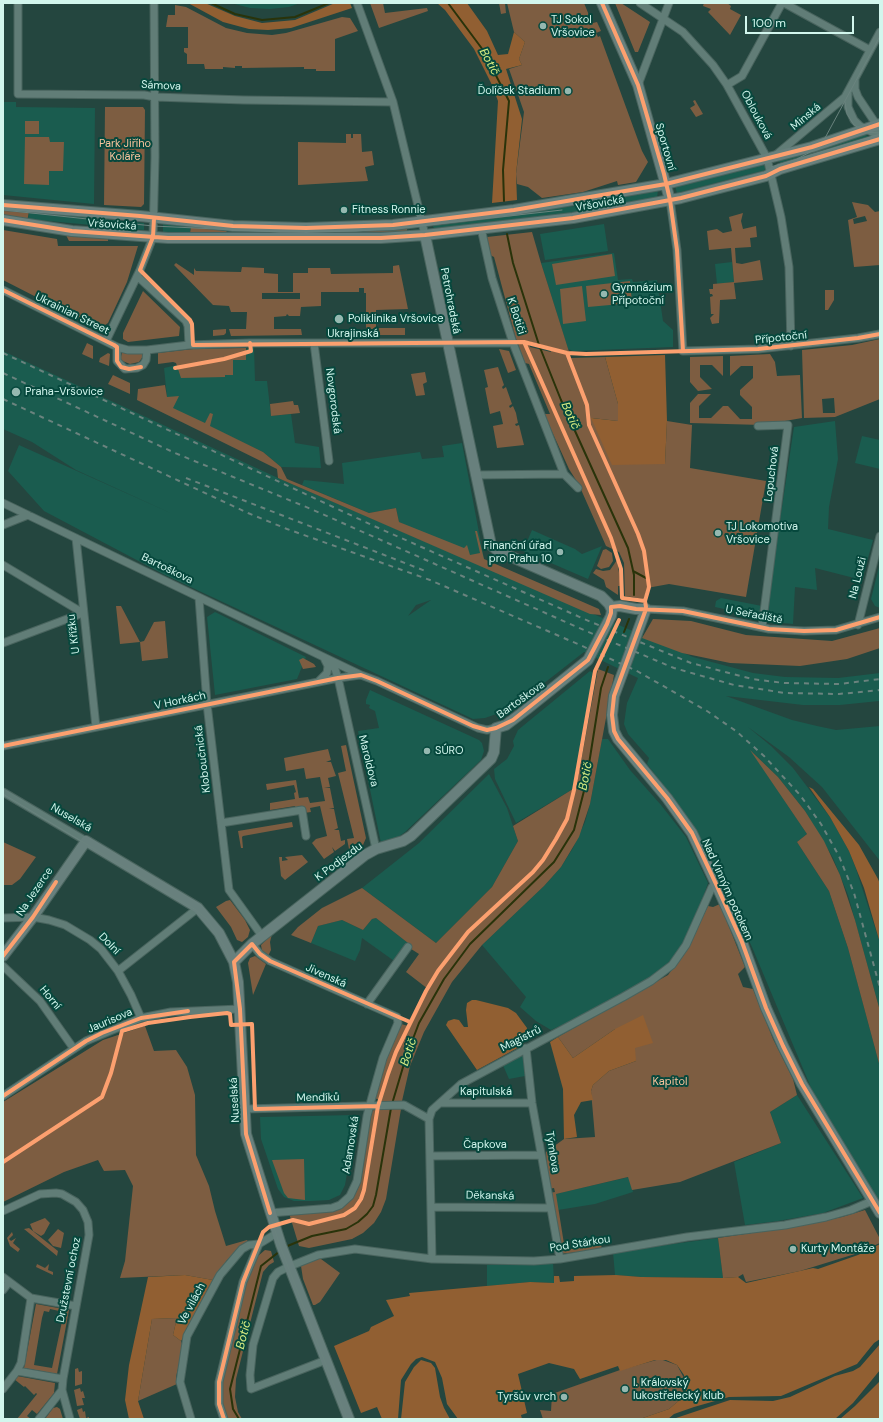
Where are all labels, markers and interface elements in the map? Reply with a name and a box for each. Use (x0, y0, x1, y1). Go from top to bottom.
scale bar (747, 8, 856, 34)
place label: TJ Sokol Vršovice (551, 13, 595, 39)
text: 100 m (752, 15, 786, 31)
marker: TJ Sokol Vršovice (538, 21, 548, 31)
water label: Botič (476, 46, 502, 78)
street label: Sámova (141, 78, 181, 94)
place label: Ďolíček Stadium (478, 84, 560, 98)
marker: Ďolíček Stadium (563, 86, 573, 96)
street label: Oblouková (738, 88, 774, 142)
street label: Minská (788, 101, 824, 133)
street label: Sportovní (652, 122, 678, 172)
park label: Park Jiřího Koláře (99, 137, 151, 163)
street label: Vršovická (575, 193, 625, 215)
place label: Fitness Ronnie (352, 203, 426, 217)
marker: Fitness Ronnie (339, 205, 349, 215)
street label: Vršovická (87, 217, 137, 233)
street label: Petrohradská (437, 267, 463, 335)
place label: Gymnázium Přípotoční (612, 281, 672, 307)
marker: Gymnázium Přípotoční (599, 289, 609, 299)
street label: Ukrainian Street (33, 290, 111, 338)
street label: K Botiči (504, 296, 528, 336)
place label: Poliklinika Vršovice (348, 312, 444, 326)
marker: Poliklinika Vršovice (333, 313, 345, 325)
street label: Ukrajinská (327, 327, 379, 341)
street label: Přípotoční (755, 329, 807, 347)
street label: Novgorodská (322, 367, 344, 435)
place label: Praha-Vršovice (25, 385, 103, 399)
marker: Praha-Vršovice (10, 386, 22, 398)
water label: Botič (558, 400, 582, 432)
street label: Lopuchová (762, 446, 782, 502)
place label: TJ Lokomotiva Vršovice (726, 520, 798, 546)
marker: TJ Lokomotiva Vršovice (713, 528, 723, 538)
place label: Finanční úřad pro Prahu 10 (484, 539, 552, 565)
marker: Finanční úřad pro Prahu 10 (555, 547, 565, 557)
street label: Bartoškova (139, 551, 195, 587)
street label: Na Louži (846, 556, 870, 600)
street label: U Seřadiště (724, 603, 784, 627)
street label: U Křížku (65, 613, 83, 655)
street label: Bartoškova (495, 678, 547, 722)
street label: V Horkách (153, 689, 207, 713)
street label: Kloboučnická (192, 724, 214, 794)
street label: Maroldova (355, 734, 381, 788)
place label: SÚRO (435, 744, 464, 758)
marker: SÚRO (422, 746, 432, 756)
water label: Botič (576, 761, 596, 791)
street label: Nuselská (48, 801, 94, 835)
street label: Nad Vinným potokem (699, 837, 755, 943)
street label: K Podjezdu (313, 840, 365, 884)
street label: Na Jezerce (14, 865, 56, 919)
street label: Dolní (95, 930, 123, 958)
street label: Jivenská (304, 961, 348, 991)
street label: Horní (36, 983, 64, 1013)
street label: Jaurisova (85, 1006, 135, 1036)
street label: Magistrů (498, 1023, 544, 1055)
water label: Botič (398, 1036, 420, 1068)
park label: Kapitol (653, 1075, 687, 1089)
street label: Nuselská (227, 1077, 243, 1123)
street label: Kapitulská (460, 1085, 512, 1099)
street label: Mendíků (296, 1091, 340, 1105)
street label: Adamovská (340, 1115, 362, 1175)
street label: Týmlova (542, 1130, 562, 1174)
street label: Čapkova (463, 1138, 507, 1152)
street label: Děkanská (466, 1189, 514, 1203)
street label: Pod Stárkou (549, 1233, 611, 1255)
street label: Družstevní ochoz (54, 1236, 84, 1324)
place label: Kurty Montáže (801, 1242, 875, 1256)
marker: Kurty Montáže (788, 1244, 798, 1254)
street label: Ve vilách (176, 1281, 208, 1327)
water label: Botič (234, 1319, 254, 1351)
place label: I. Královský lukostřelecký klub (633, 1376, 724, 1402)
marker: I. Královský lukostřelecký klub (620, 1384, 630, 1394)
place label: Tyršův vrch (497, 1390, 556, 1404)
marker: Tyršův vrch (559, 1392, 569, 1402)

